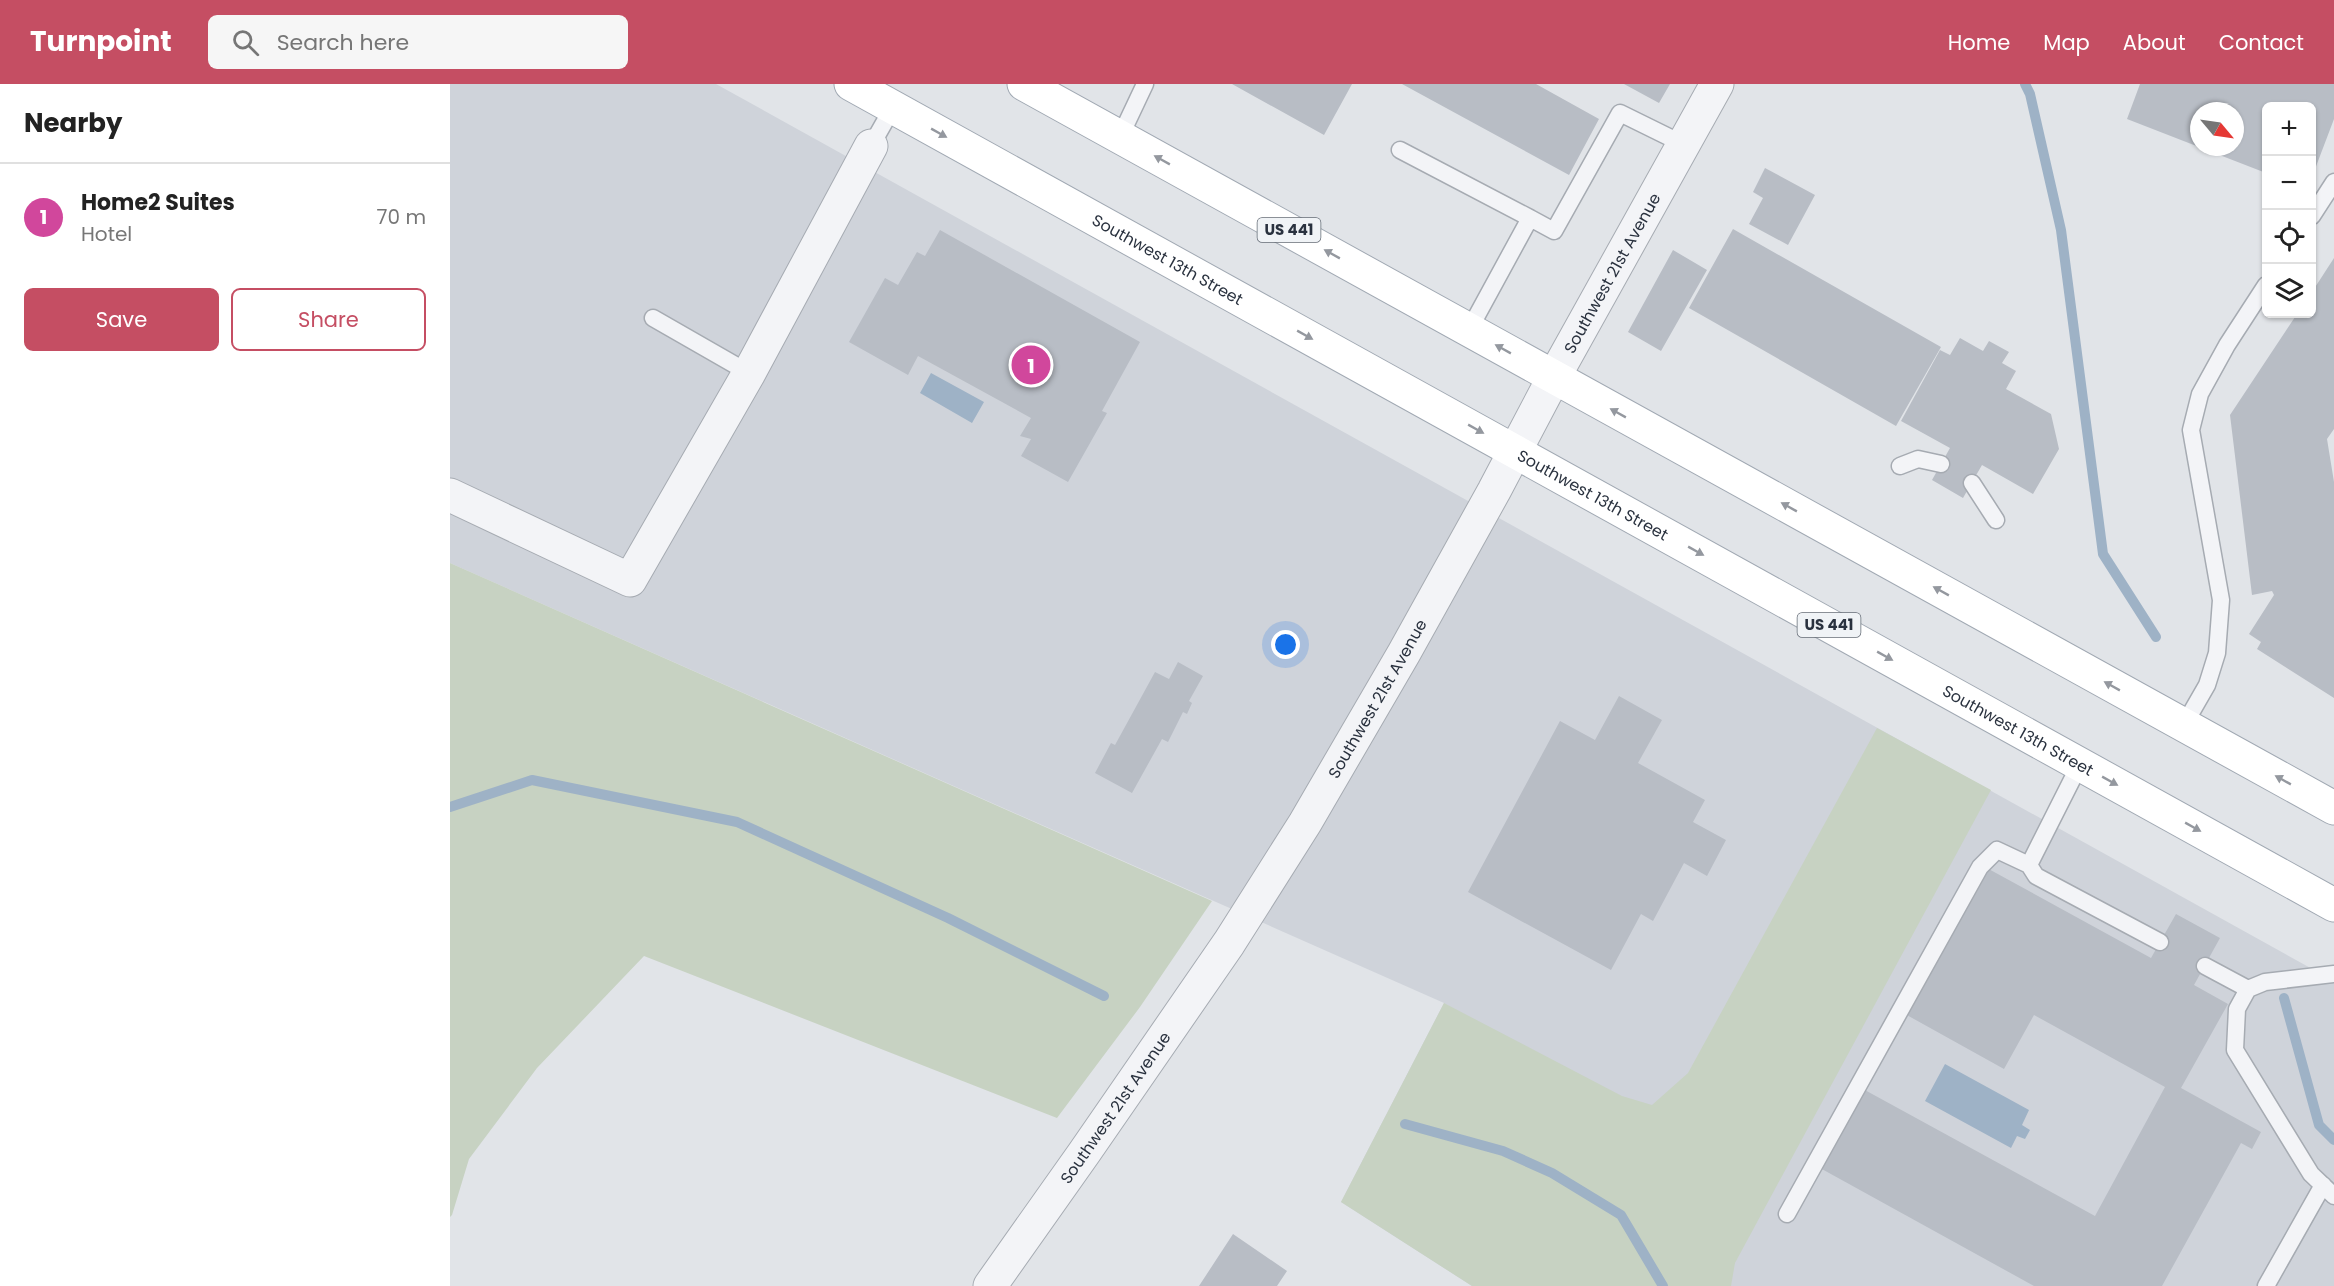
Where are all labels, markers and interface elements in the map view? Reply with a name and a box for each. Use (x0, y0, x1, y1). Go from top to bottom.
search box (208, 15, 628, 69)
text: Turnpoint (30, 22, 172, 61)
icon: search (229, 26, 262, 59)
text: Search here (277, 27, 409, 58)
text: Home (1948, 28, 2010, 57)
text: Map (2043, 28, 2090, 57)
text: About (2123, 28, 2186, 57)
text: Contact (2219, 28, 2304, 57)
north arrow (2190, 102, 2244, 156)
map controls (2262, 102, 2316, 318)
button: + (2262, 102, 2316, 156)
text: Nearby (24, 105, 122, 141)
one-way arrow (931, 128, 948, 138)
one-way arrow (1153, 155, 1170, 165)
button: − (2262, 156, 2316, 210)
text: Home2 Suites (81, 187, 235, 218)
street label: Southwest 21st Avenue (1558, 189, 1666, 358)
text: 1 (40, 203, 47, 231)
text: 70 m (377, 203, 426, 231)
street label: Southwest 13th Street (1088, 209, 1247, 311)
button: locate (2262, 210, 2316, 264)
road number: US 441 (1258, 218, 1320, 242)
text: Hotel (81, 220, 132, 248)
one-way arrow (1323, 249, 1340, 259)
button: layers (2262, 264, 2316, 318)
button: Save (24, 288, 219, 351)
button: Share (231, 288, 426, 351)
one-way arrow (1297, 330, 1314, 340)
pin: 1 (1012, 342, 1050, 388)
one-way arrow (1494, 344, 1511, 354)
one-way arrow (1610, 408, 1627, 418)
one-way arrow (1468, 424, 1485, 434)
street label: Southwest 13th Street (1513, 444, 1672, 546)
one-way arrow (1780, 502, 1797, 512)
one-way arrow (1688, 546, 1705, 556)
one-way arrow (1933, 586, 1950, 596)
road number: US 441 (1798, 613, 1860, 637)
street label: Southwest 21st Avenue (1323, 615, 1433, 783)
your location (1271, 630, 1300, 659)
one-way arrow (1876, 651, 1893, 661)
street label: Southwest 13th Street (1938, 679, 2098, 782)
one-way arrow (2104, 680, 2120, 691)
one-way arrow (2274, 775, 2291, 785)
one-way arrow (2102, 776, 2119, 786)
one-way arrow (2185, 822, 2202, 832)
street label: Southwest 21st Avenue (1055, 1027, 1177, 1189)

